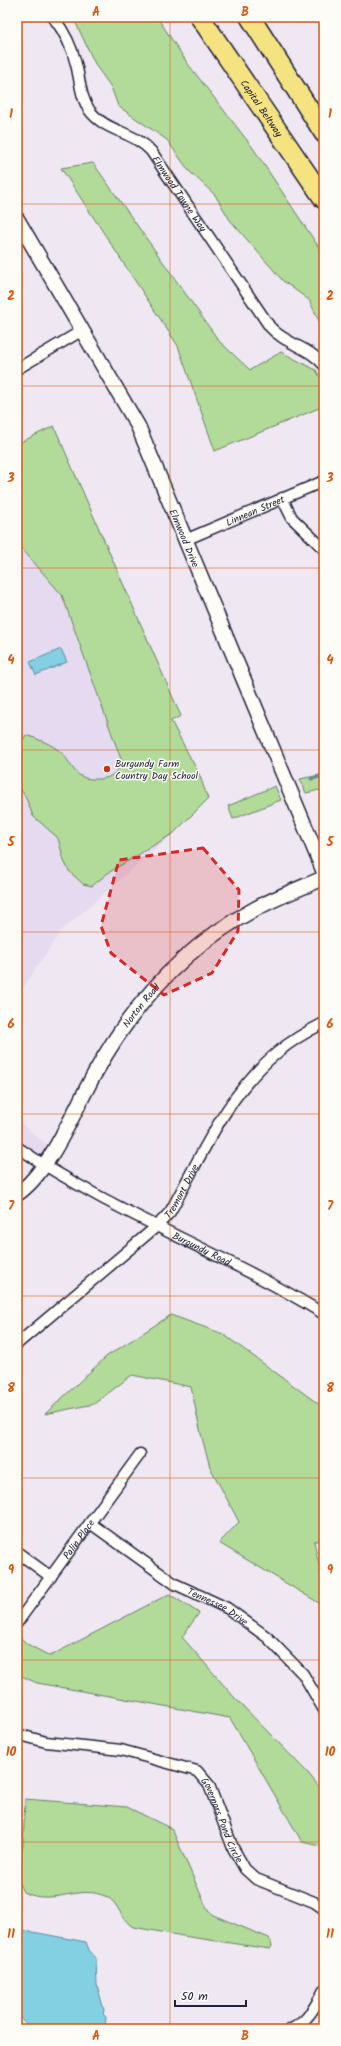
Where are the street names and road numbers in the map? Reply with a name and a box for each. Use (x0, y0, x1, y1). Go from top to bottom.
street label: Capital Beltway (236, 77, 287, 141)
street label: Elmwood Towne Way (147, 153, 211, 236)
street label: Linnean Street (223, 492, 287, 531)
street label: Elmwood Drive (164, 507, 203, 570)
street label: Norton Road (119, 980, 165, 1031)
street label: Tremont Drive (161, 1161, 204, 1223)
street label: Burgundy Road (170, 1228, 234, 1271)
street label: Palin Place (59, 1516, 99, 1563)
street label: Tennessee Drive (185, 1584, 252, 1630)
street label: Governors Pond Circle (197, 1774, 247, 1866)

